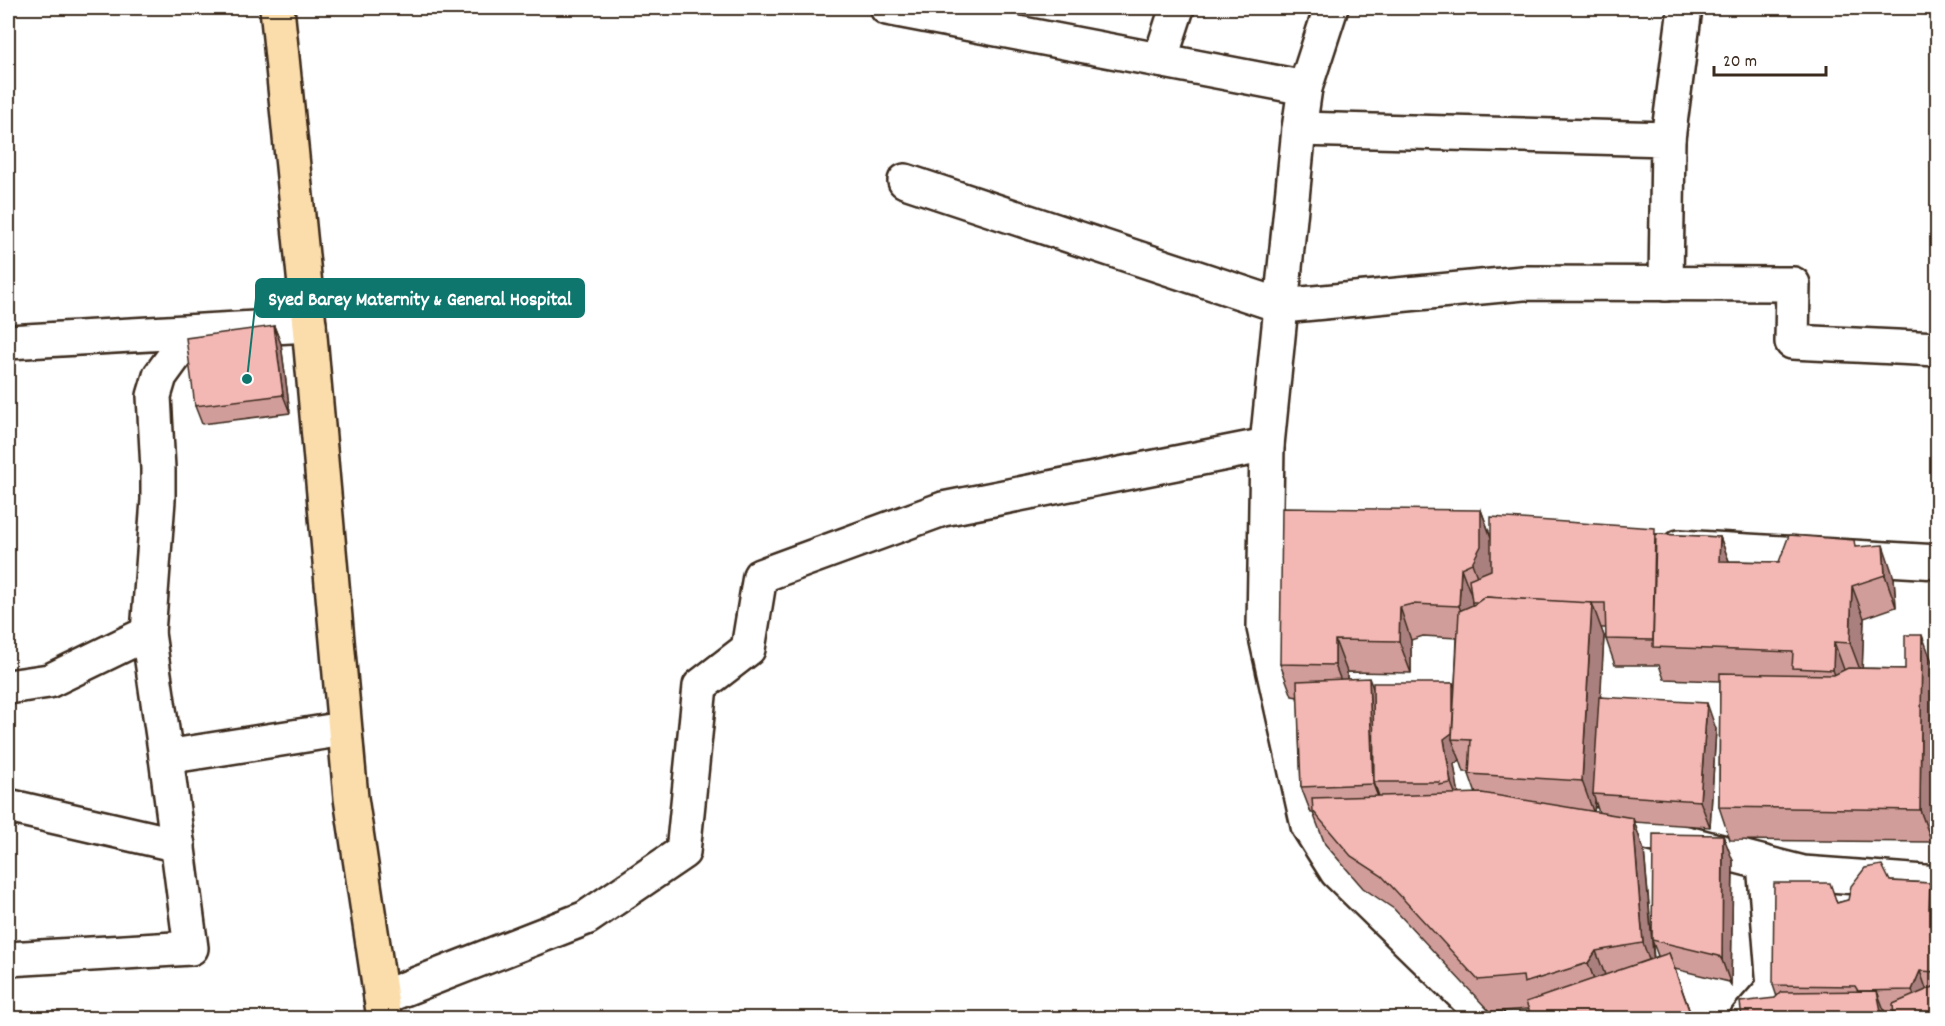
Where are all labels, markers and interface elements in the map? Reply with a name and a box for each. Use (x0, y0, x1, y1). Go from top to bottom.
scale bar (1714, 39, 1826, 77)
text: 20 m (1723, 50, 1757, 75)
callout: Syed Barey Maternity & General Hospital (256, 279, 584, 317)
text: Syed Barey Maternity & General Hospital (268, 287, 572, 315)

